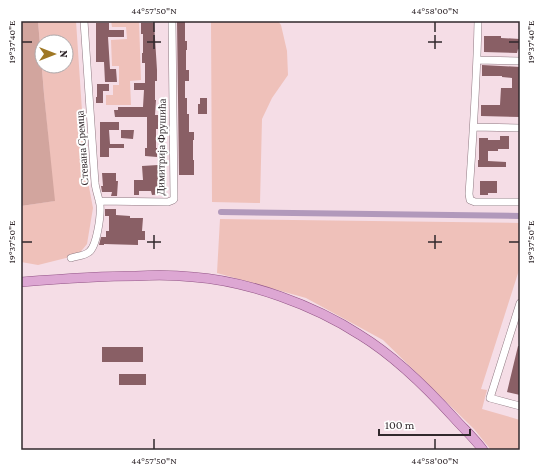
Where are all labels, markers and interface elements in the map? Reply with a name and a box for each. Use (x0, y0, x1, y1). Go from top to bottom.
text: 44°57'50"N (131, 5, 177, 16)
text: 44°58'00"N (411, 5, 459, 16)
text: 19°37'40"E (6, 20, 17, 64)
text: 19°37'40"E (525, 20, 536, 64)
north arrow (34, 34, 74, 74)
text: N (58, 50, 70, 58)
street label: Димитрија Фрушића (154, 98, 168, 196)
street label: Стевана Сремца (73, 110, 91, 186)
text: 19°37'50"E (6, 220, 17, 263)
text: 19°37'50"E (525, 220, 536, 263)
scale bar (379, 411, 470, 437)
text: 100 m (385, 418, 415, 432)
text: 44°57'50"N (131, 455, 177, 466)
text: 44°58'00"N (411, 455, 459, 466)

